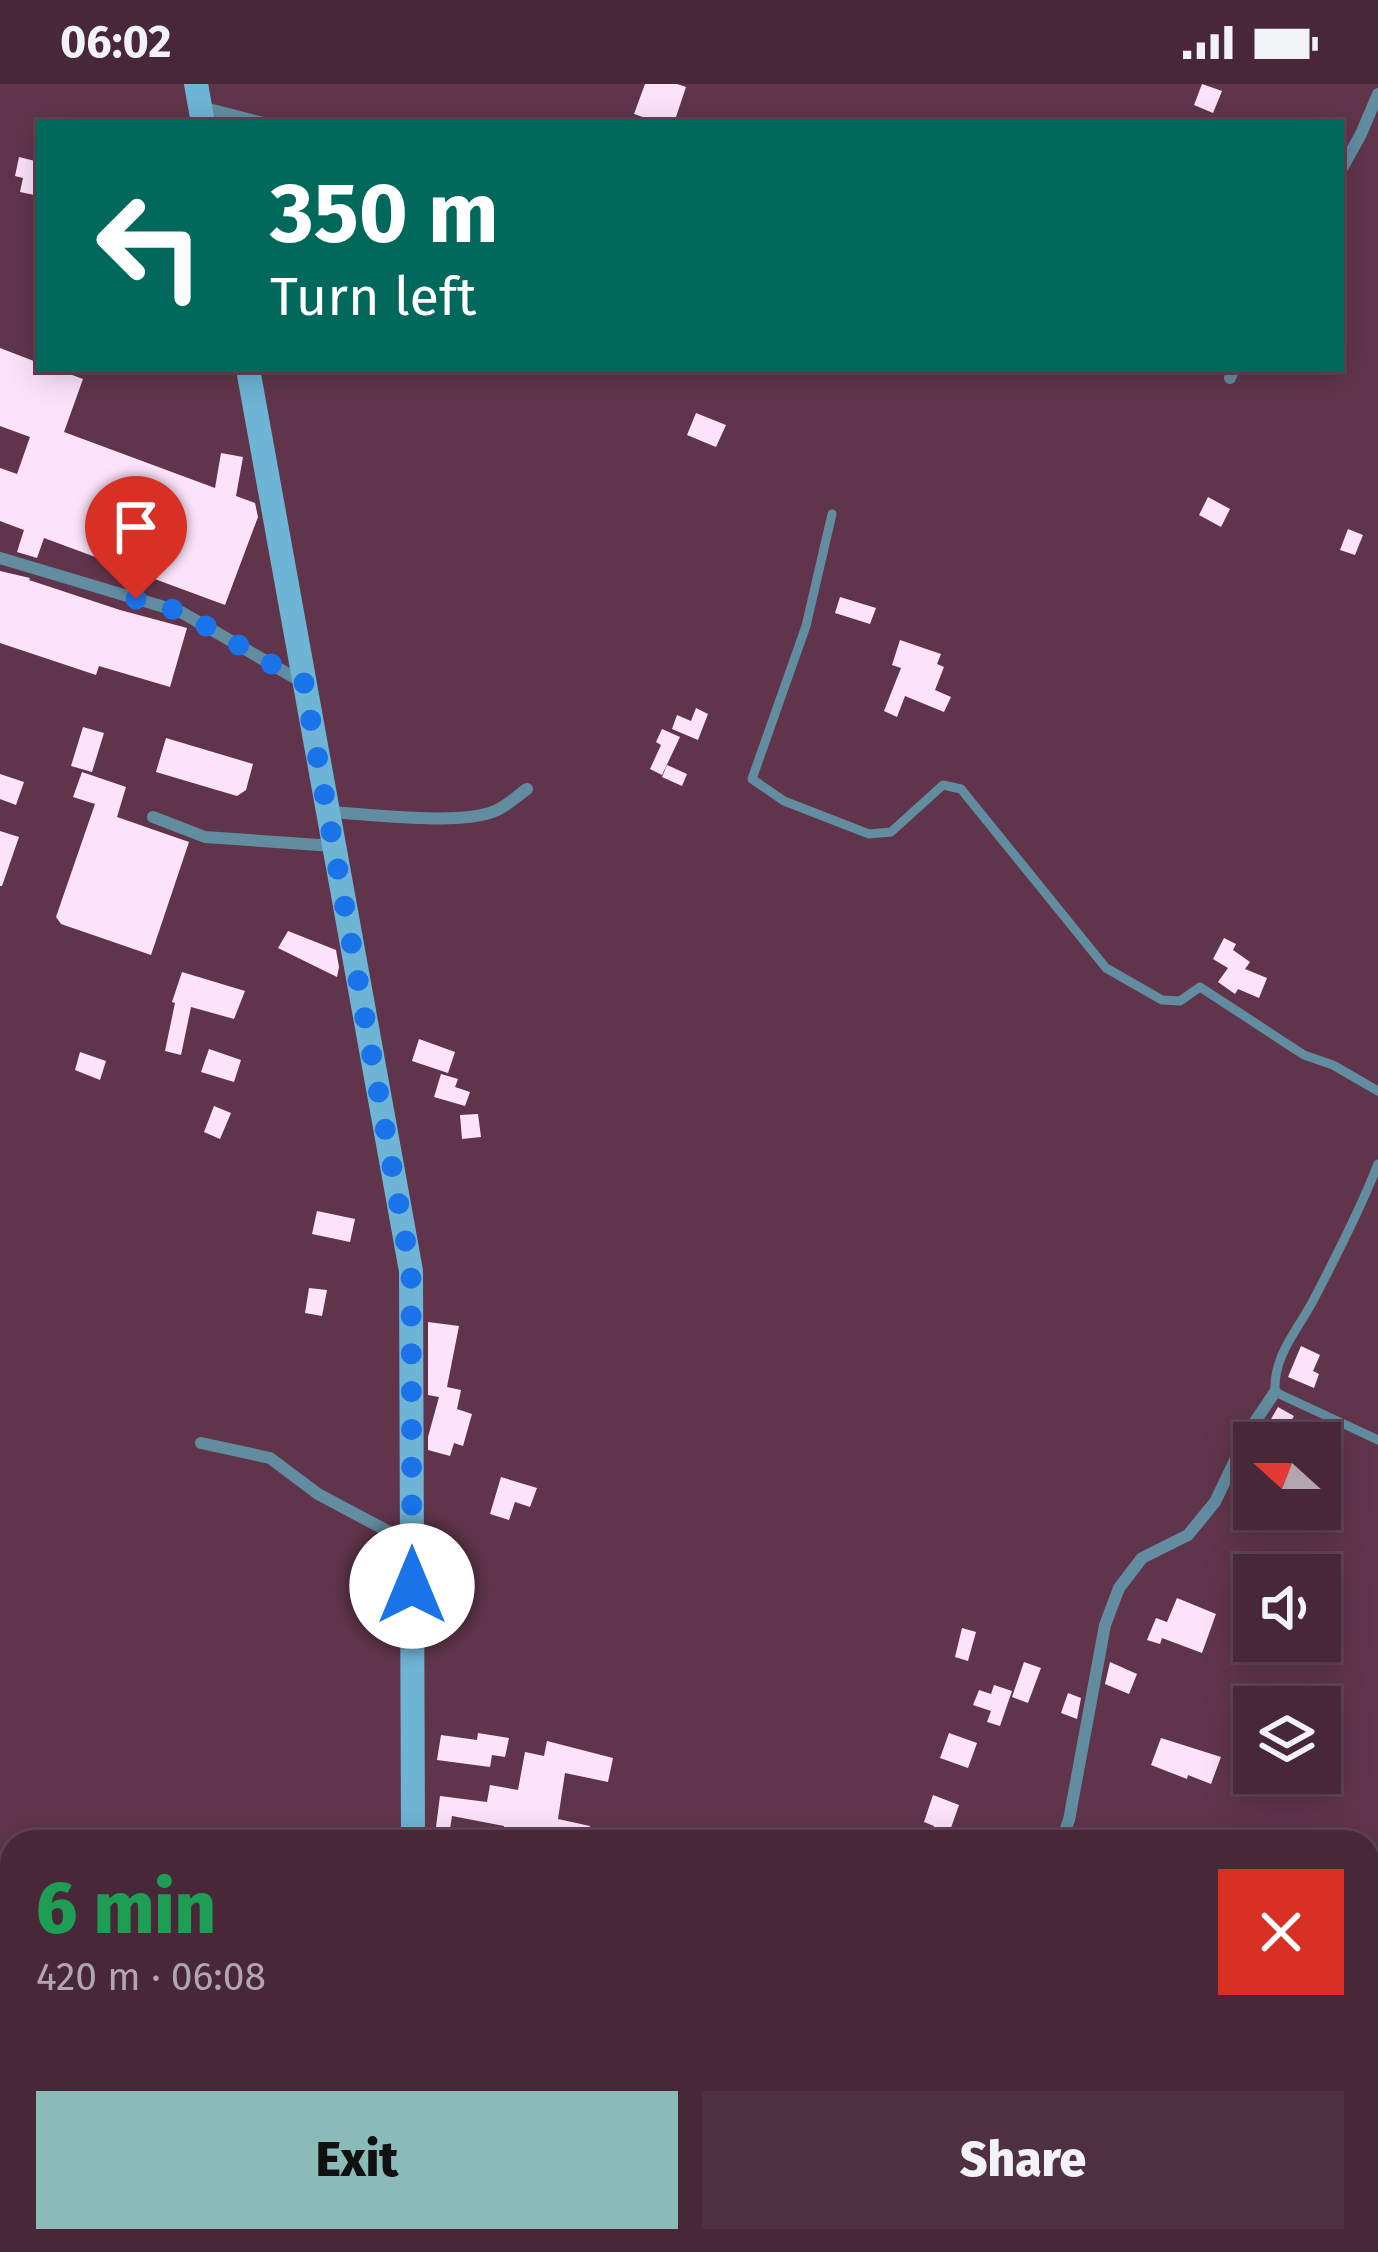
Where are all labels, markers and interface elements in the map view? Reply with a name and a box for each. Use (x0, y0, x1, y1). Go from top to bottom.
text: 06:02 (60, 15, 172, 69)
text: 350 m (270, 163, 499, 264)
icon: left (72, 168, 228, 324)
text: Turn left (270, 265, 477, 329)
pin (85, 476, 187, 599)
icon: arrive (103, 494, 169, 560)
north arrow (1233, 1422, 1341, 1530)
map controls (1233, 1422, 1341, 1794)
position arrow (349, 1523, 475, 1649)
button: sound (1233, 1554, 1341, 1662)
button: layers (1233, 1686, 1341, 1794)
text: 6 min (36, 1866, 216, 1952)
button: close (1218, 1869, 1344, 1995)
text: 420 m · 06:08 (36, 1954, 266, 2000)
button: Exit (36, 2091, 678, 2229)
button: Share (702, 2091, 1344, 2229)

